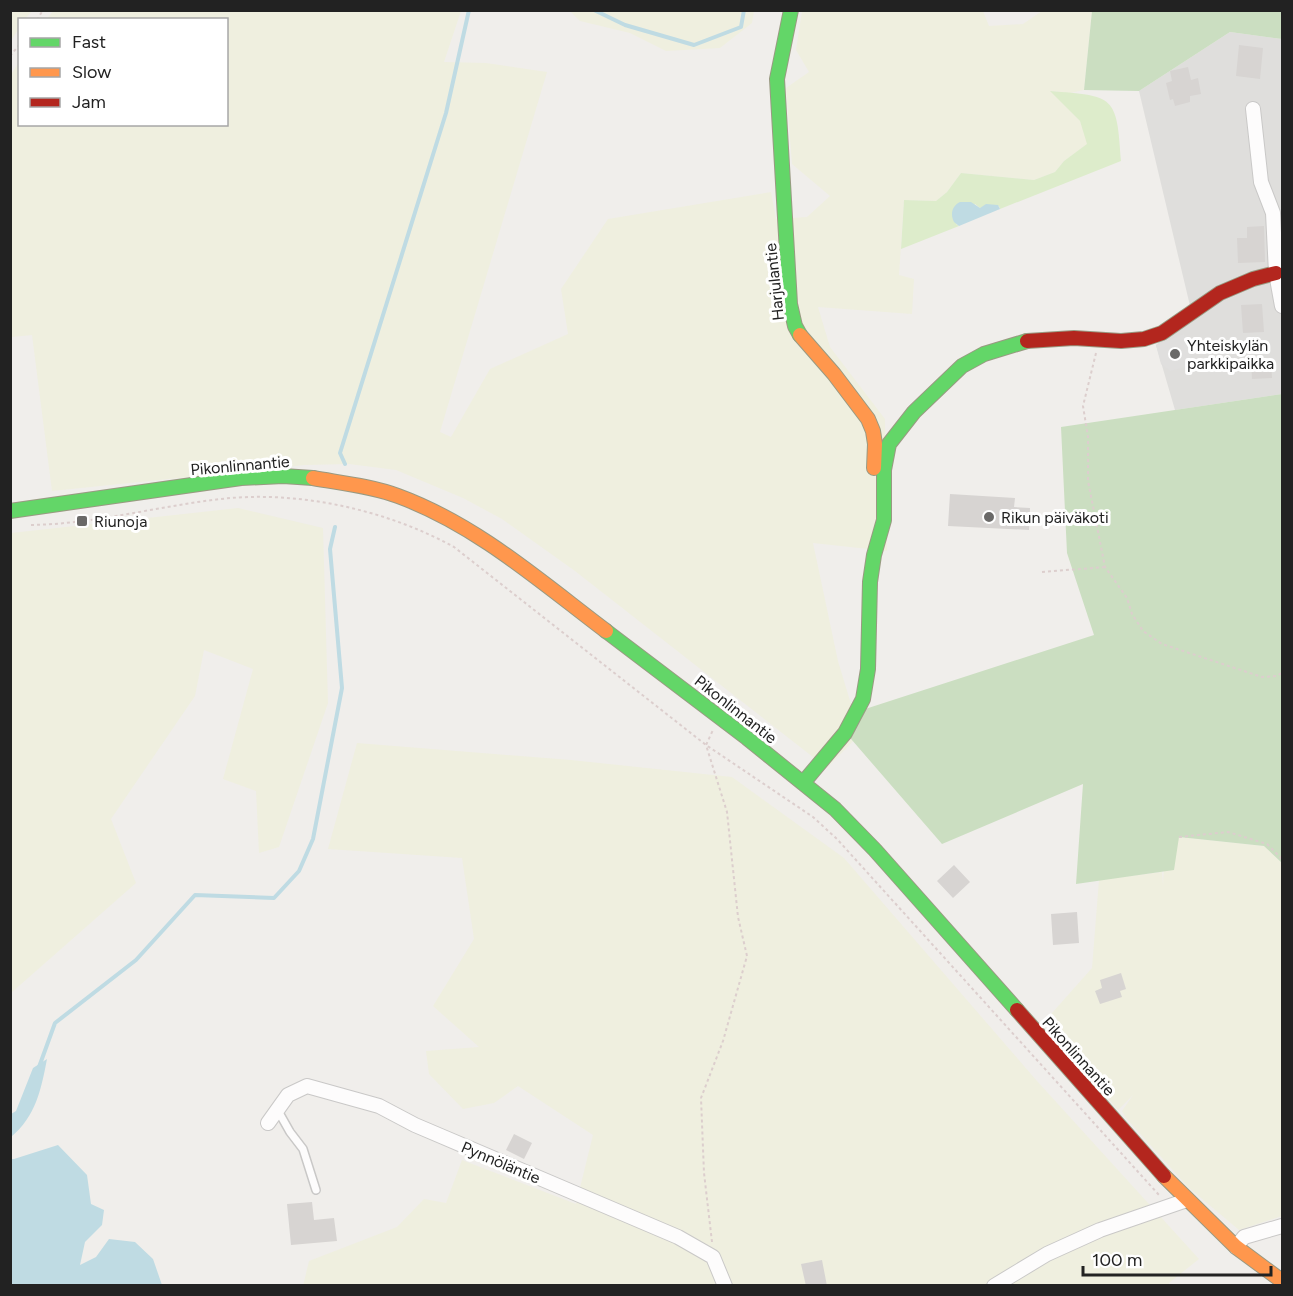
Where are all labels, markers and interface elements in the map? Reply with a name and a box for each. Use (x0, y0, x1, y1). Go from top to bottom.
legend (18, 18, 228, 126)
text: Fast (72, 31, 106, 53)
text: Slow (72, 61, 111, 83)
text: Jam (72, 91, 106, 113)
street label: Harjulantie (761, 242, 788, 322)
place label: Yhteiskylän parkkipaikka (1187, 336, 1274, 373)
marker: Yhteiskylän parkkipaikka (1168, 347, 1182, 361)
street label: Pikonlinnantie (190, 452, 291, 479)
place label: Rikun päiväkoti (1001, 508, 1109, 527)
marker: Rikun päiväkoti (982, 510, 996, 524)
place label: Riunoja (94, 512, 147, 531)
marker: Riunoja (75, 514, 89, 528)
street label: Pikonlinnantie (691, 671, 781, 748)
street label: Pikonlinnantie (1038, 1013, 1119, 1100)
street label: Pynnöläntie (458, 1137, 543, 1188)
scale bar (1083, 1239, 1270, 1277)
text: 100 m (1092, 1249, 1142, 1271)

